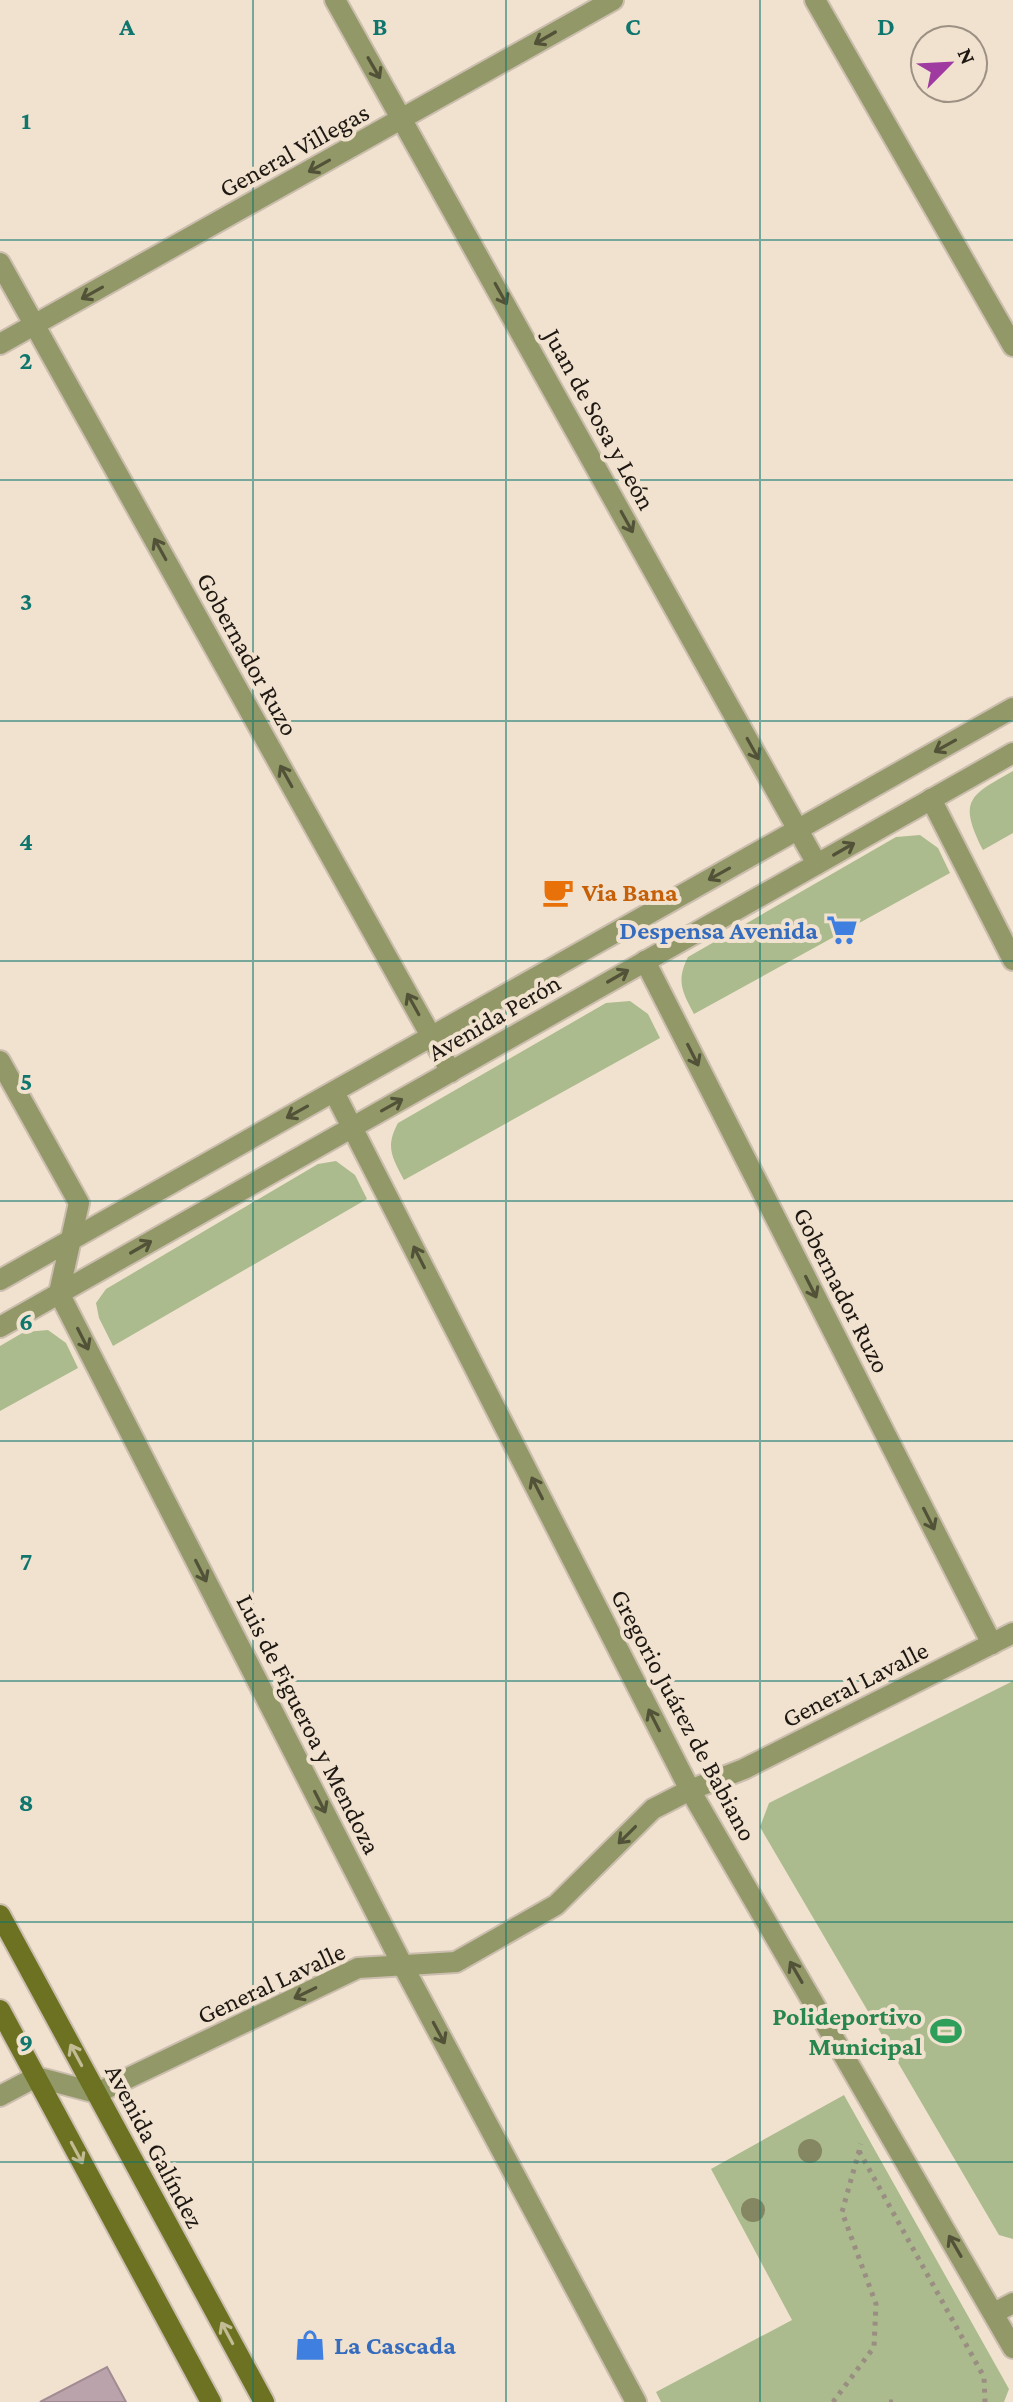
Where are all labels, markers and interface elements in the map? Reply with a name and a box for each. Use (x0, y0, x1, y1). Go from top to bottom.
text: A (118, 12, 135, 41)
text: B (372, 12, 388, 41)
text: C (625, 12, 641, 41)
text: D (877, 12, 895, 41)
north arrow (909, 24, 989, 104)
one-way arrow (534, 31, 557, 47)
text: N (952, 44, 981, 68)
one-way arrow (367, 55, 382, 79)
street label: General Villegas (214, 97, 374, 204)
text: 1 (21, 106, 31, 135)
one-way arrow (308, 158, 331, 174)
one-way arrow (494, 282, 509, 306)
one-way arrow (80, 286, 104, 301)
street label: Juan de Sosa y León (537, 322, 661, 515)
text: 2 (19, 346, 33, 375)
one-way arrow (619, 510, 635, 533)
one-way arrow (152, 538, 168, 561)
street label: Gobernador Ruzo (191, 568, 304, 741)
text: 3 (20, 587, 32, 616)
one-way arrow (745, 737, 761, 760)
one-way arrow (934, 739, 957, 755)
one-way arrow (278, 765, 294, 789)
text: 4 (19, 827, 33, 856)
one-way arrow (832, 840, 855, 856)
one-way arrow (708, 866, 731, 882)
cafe icon: Via Bana (541, 875, 575, 909)
place label: Via Bana (581, 878, 678, 907)
supermarket icon: Despensa Avenida (825, 913, 859, 947)
place label: Despensa Avenida (619, 916, 818, 945)
street label: Avenida Perón (423, 968, 566, 1067)
one-way arrow (606, 968, 629, 984)
one-way arrow (404, 992, 420, 1016)
one-way arrow (686, 1043, 702, 1067)
text: 5 (20, 1067, 32, 1096)
one-way arrow (379, 1097, 403, 1112)
one-way arrow (286, 1105, 310, 1120)
street label: Gobernador Ruzo (787, 1203, 896, 1378)
one-way arrow (129, 1239, 152, 1255)
one-way arrow (410, 1245, 426, 1269)
one-way arrow (804, 1275, 819, 1299)
text: 6 (19, 1307, 33, 1336)
one-way arrow (76, 1327, 91, 1351)
one-way arrow (528, 1477, 544, 1501)
one-way arrow (921, 1506, 937, 1530)
text: 7 (20, 1547, 32, 1576)
one-way arrow (194, 1558, 210, 1582)
street label: Gregorio Juárez de Babiano (605, 1585, 762, 1846)
street label: Luis de Figueroa y Mendoza (230, 1589, 387, 1859)
street label: General Lavalle (778, 1635, 933, 1734)
one-way arrow (646, 1709, 662, 1733)
text: 8 (18, 1788, 34, 1817)
one-way arrow (312, 1790, 328, 1814)
one-way arrow (618, 1825, 637, 1844)
street label: General Lavalle (193, 1937, 350, 2030)
one-way arrow (788, 1961, 804, 1984)
one-way arrow (294, 1986, 318, 2001)
place label: Polideportivo Municipal (772, 2002, 922, 2061)
sports icon: Polideportivo Municipal (929, 2014, 963, 2048)
one-way arrow (432, 2021, 448, 2045)
text: 9 (19, 2028, 33, 2057)
one-way arrow (68, 2044, 84, 2068)
street label: Avenida Galíndez (99, 2060, 210, 2233)
one-way arrow (69, 2140, 85, 2164)
one-way arrow (947, 2235, 963, 2258)
one-way arrow (218, 2322, 234, 2346)
shop icon: La Cascada (293, 2328, 327, 2362)
place label: La Cascada (334, 2331, 456, 2360)

